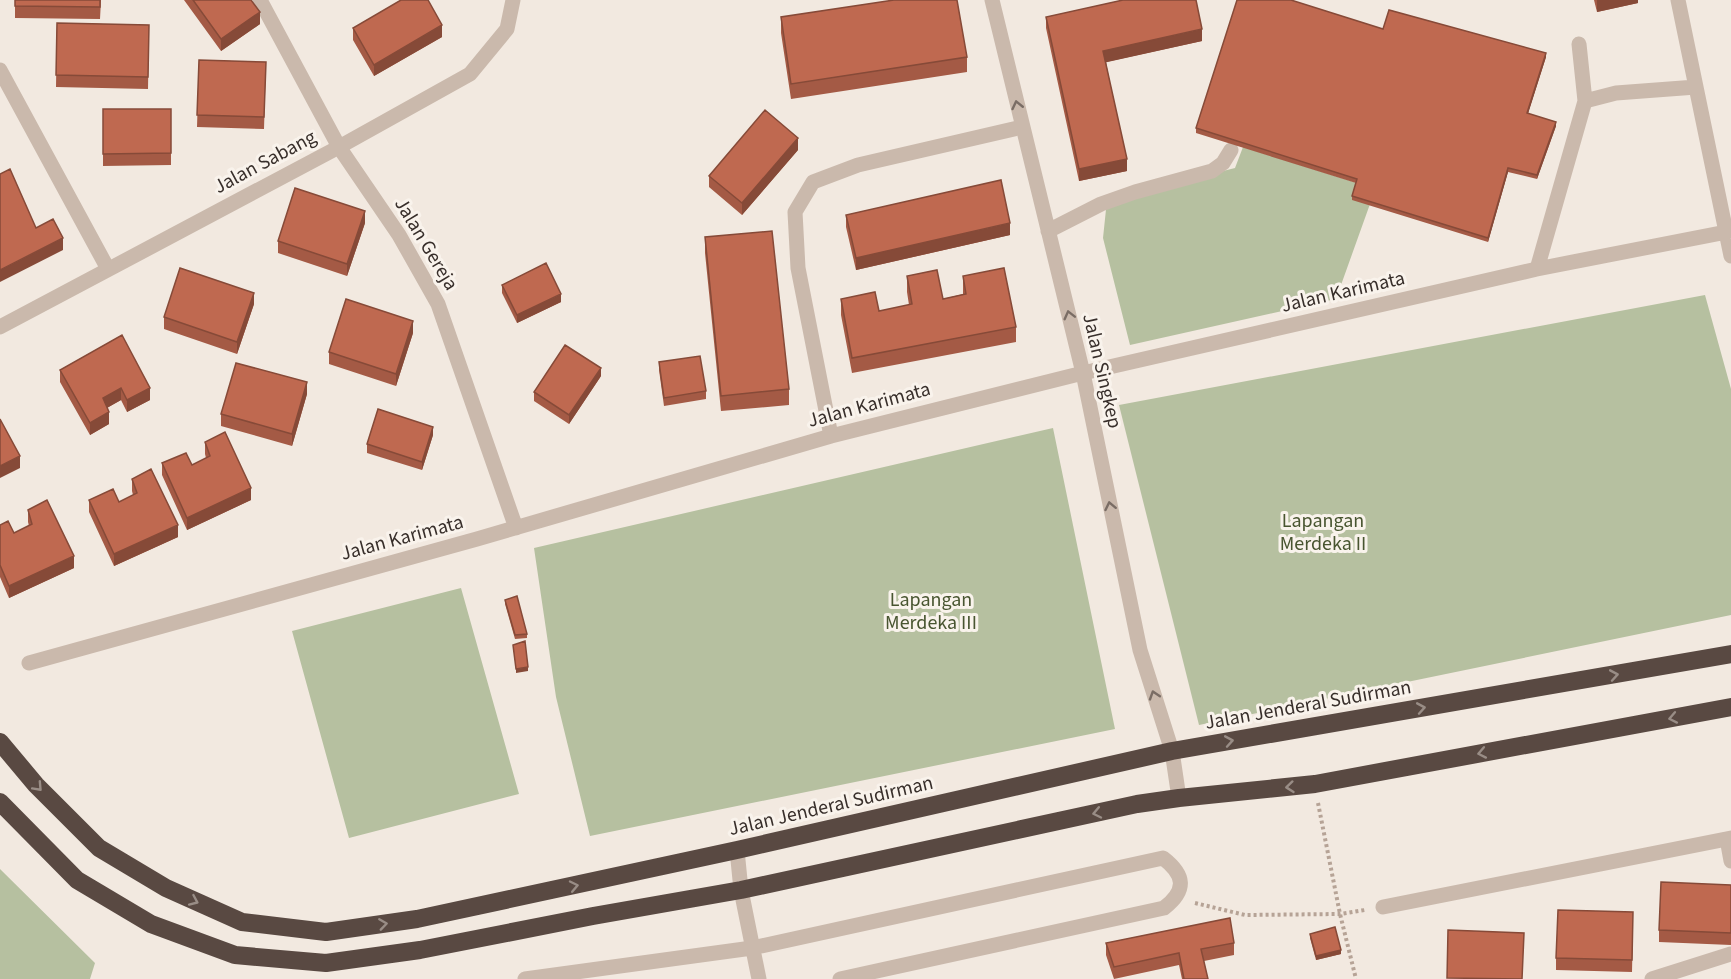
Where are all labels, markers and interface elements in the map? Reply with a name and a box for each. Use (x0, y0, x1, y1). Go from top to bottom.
one-way arrow (1011, 101, 1024, 111)
street label: Jalan Sabang (209, 123, 321, 201)
street label: Jalan Gereja (387, 192, 465, 296)
street label: Jalan Karimata (1278, 264, 1408, 320)
one-way arrow (1063, 310, 1076, 320)
street label: Jalan Singkep (1075, 311, 1129, 431)
street label: Jalan Karimata (804, 375, 934, 435)
one-way arrow (1104, 501, 1117, 511)
park label: Lapangan Merdeka II (1280, 507, 1366, 558)
street label: Jalan Karimata (337, 508, 467, 568)
park label: Lapangan Merdeka III (885, 586, 977, 637)
one-way arrow (1609, 669, 1618, 681)
street label: Jalan Jenderal Sudirman (1203, 673, 1413, 737)
one-way arrow (1149, 690, 1161, 701)
one-way arrow (1416, 702, 1426, 715)
one-way arrow (1669, 711, 1678, 723)
one-way arrow (1224, 735, 1234, 748)
one-way arrow (1477, 746, 1487, 759)
street label: Jalan Jenderal Sudirman (726, 769, 936, 843)
one-way arrow (31, 780, 42, 790)
one-way arrow (1285, 780, 1294, 793)
one-way arrow (1092, 806, 1102, 819)
one-way arrow (569, 880, 579, 893)
one-way arrow (187, 893, 198, 905)
one-way arrow (379, 918, 388, 931)

